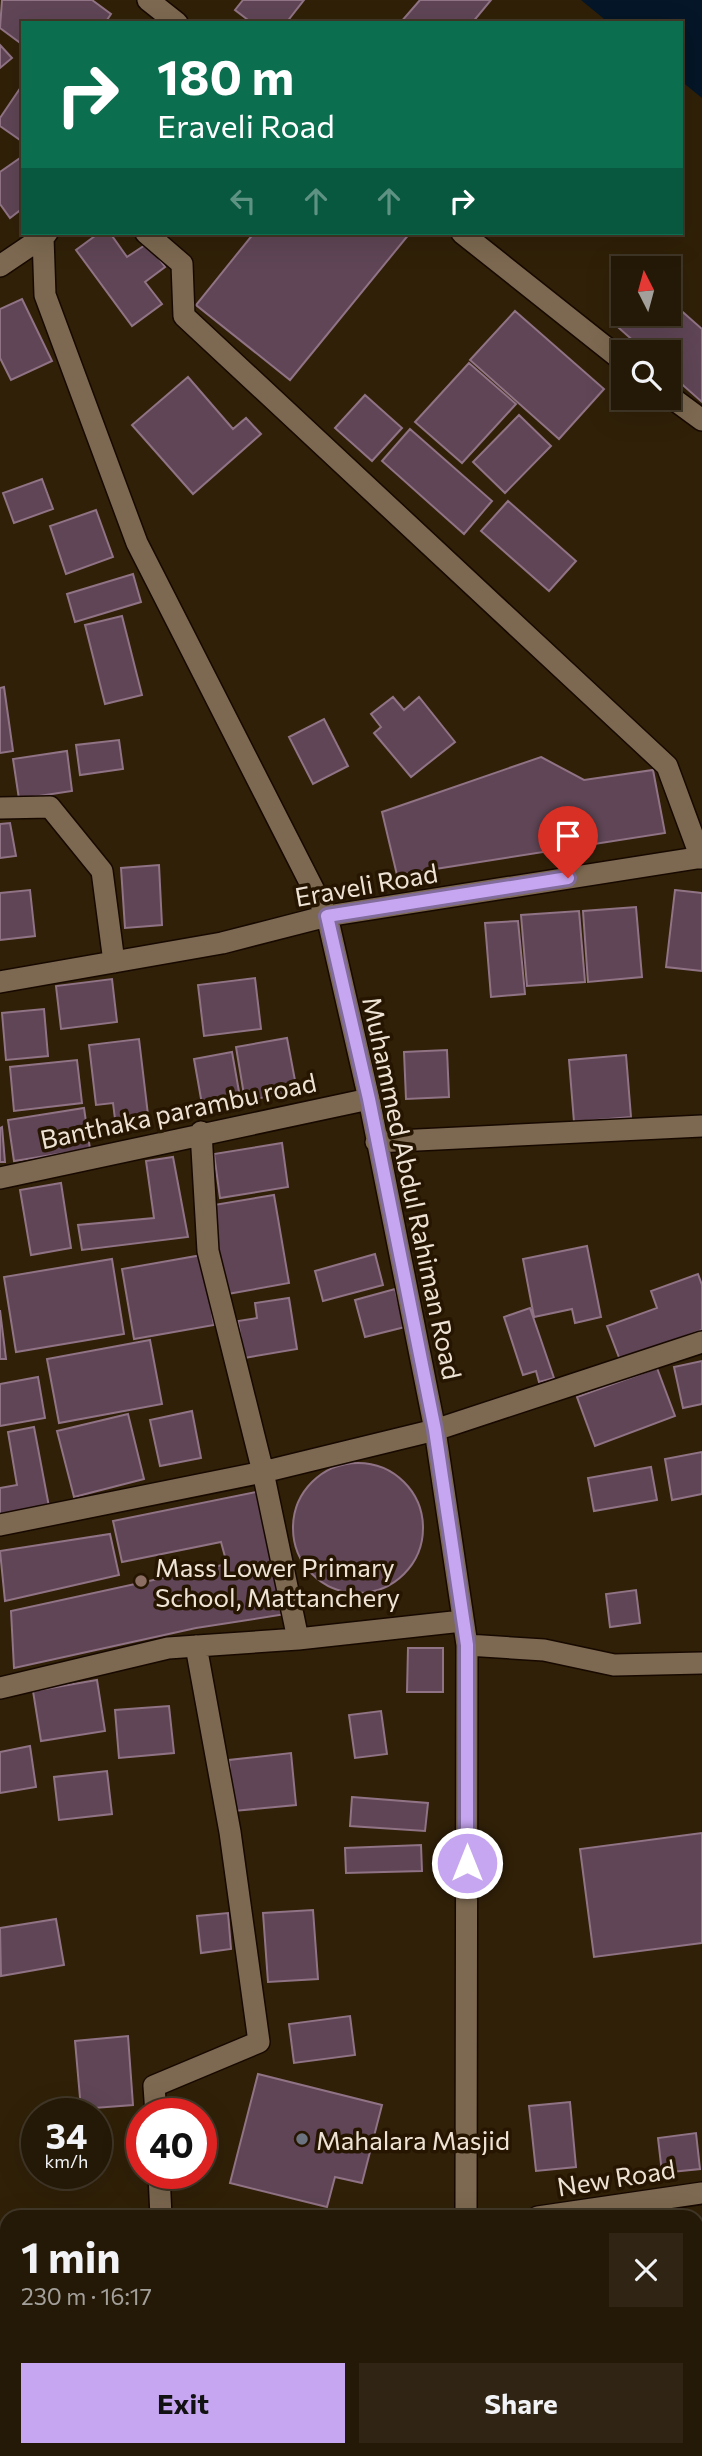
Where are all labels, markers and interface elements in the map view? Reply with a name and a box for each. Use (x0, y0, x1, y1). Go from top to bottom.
text: 180 m (157, 45, 294, 105)
icon: right (42, 49, 133, 140)
text: Eraveli Road (157, 105, 335, 145)
icon: left (224, 182, 262, 220)
icon: ahead (297, 182, 335, 220)
icon: ahead (370, 182, 408, 220)
icon: right (443, 182, 481, 220)
north arrow (611, 256, 681, 326)
map controls (611, 256, 681, 410)
button: search (611, 340, 681, 410)
pin (538, 806, 598, 878)
icon: arrive (549, 817, 587, 855)
street label: Eraveli Road (292, 856, 440, 912)
street label: Muhammed Abdul Rahiman Road (357, 994, 469, 1382)
street label: Banthaka parambu road (37, 1066, 319, 1154)
place label: Mass Lower Primary School, Mattanchery (155, 1551, 400, 1612)
marker: Mass Lower Primary School, Mattanchery (133, 1573, 149, 1589)
position arrow (430, 1826, 504, 1900)
speed limit sign: 40 (126, 2098, 217, 2189)
text: 34 (46, 2113, 87, 2156)
place label: Mahalara Masjid (316, 2124, 510, 2155)
marker: Mahalara Masjid (294, 2131, 310, 2147)
text: km/h (45, 2150, 88, 2172)
street label: New Road (555, 2152, 677, 2202)
text: 1 min (21, 2230, 121, 2282)
button: close (609, 2233, 683, 2307)
text: 230 m · 16:17 (21, 2282, 152, 2310)
button: Exit (21, 2363, 345, 2443)
button: Share (359, 2363, 683, 2443)

